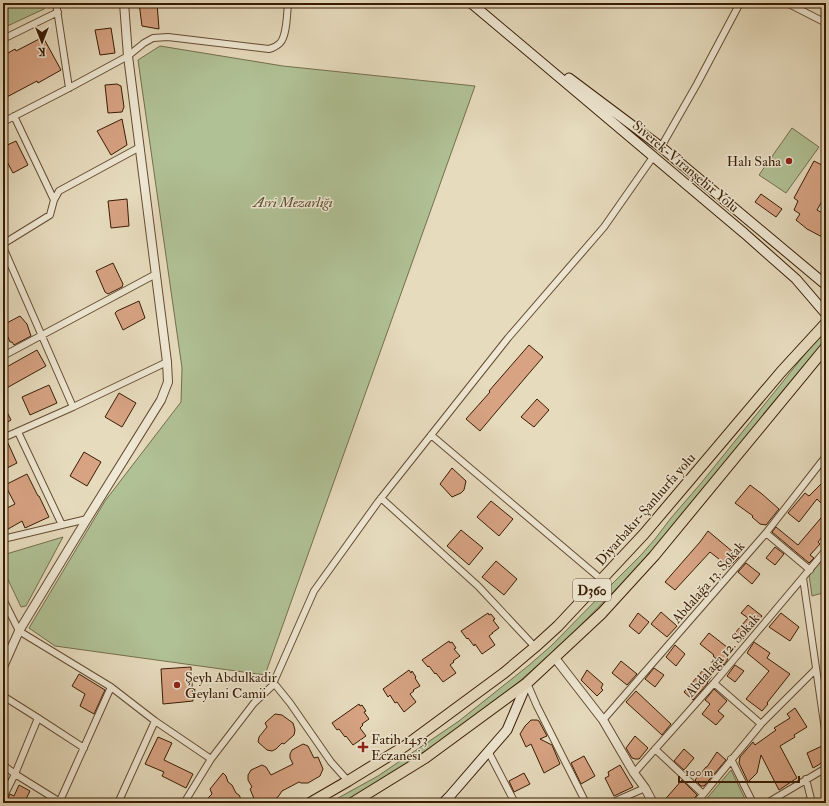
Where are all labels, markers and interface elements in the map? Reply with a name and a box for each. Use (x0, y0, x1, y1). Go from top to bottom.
north arrow (22, 22, 62, 62)
text: K (37, 45, 46, 58)
street label: Siverek-Viranşehir Yolu (629, 117, 743, 216)
place label: Halı Saha (727, 153, 781, 170)
marker: Halı Saha (784, 156, 794, 166)
park label: Asri Mezarlığı (251, 194, 333, 211)
street label: Diyarbakır-Şanlıurfa yolu (592, 450, 700, 570)
street label: Abdalağa 13. Sokak (668, 538, 749, 627)
road number: D360 (573, 579, 611, 601)
street label: Abdalağa 12. Sokak (681, 610, 763, 701)
place label: Şeyh Abdulkadir Geylani Camii (185, 669, 277, 703)
marker: Şeyh Abdulkadir Geylani Camii (172, 680, 182, 690)
place label: Fatih 1453 Eczanesi (371, 731, 428, 764)
marker: Fatih 1453 Eczanesi (358, 742, 368, 752)
scale bar (679, 758, 799, 784)
text: 100 m (685, 765, 714, 780)

